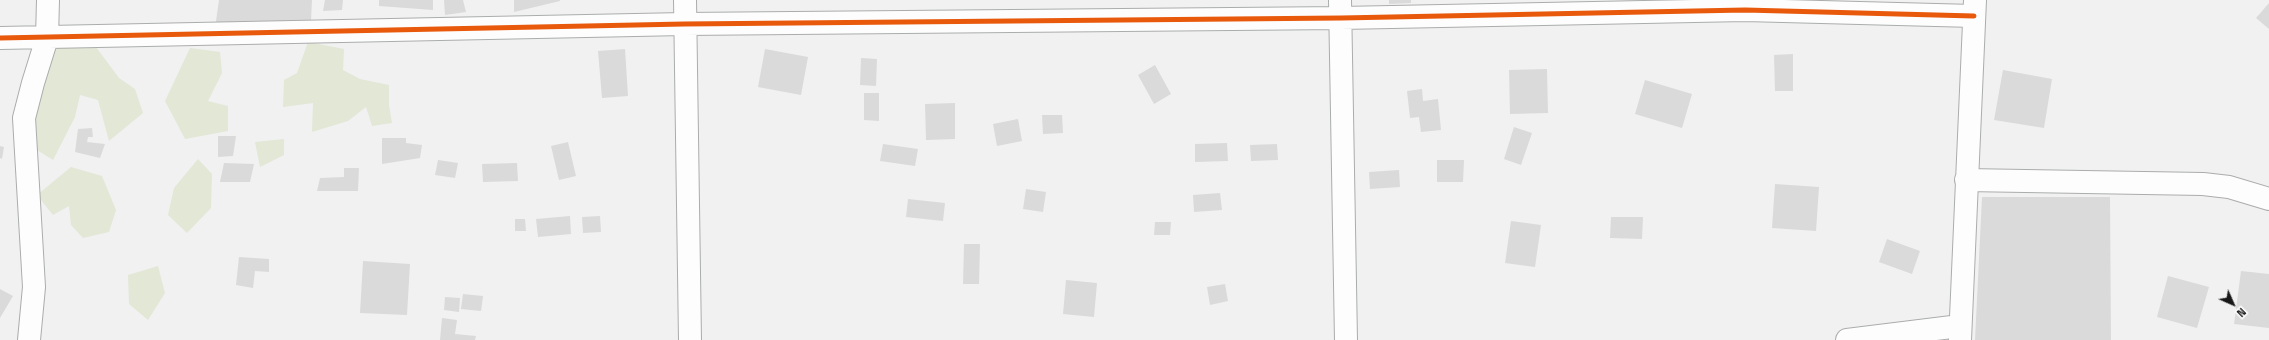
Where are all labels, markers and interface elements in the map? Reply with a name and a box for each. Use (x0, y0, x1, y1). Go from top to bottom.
north arrow (2213, 284, 2253, 324)
text: N (2233, 304, 2250, 321)

